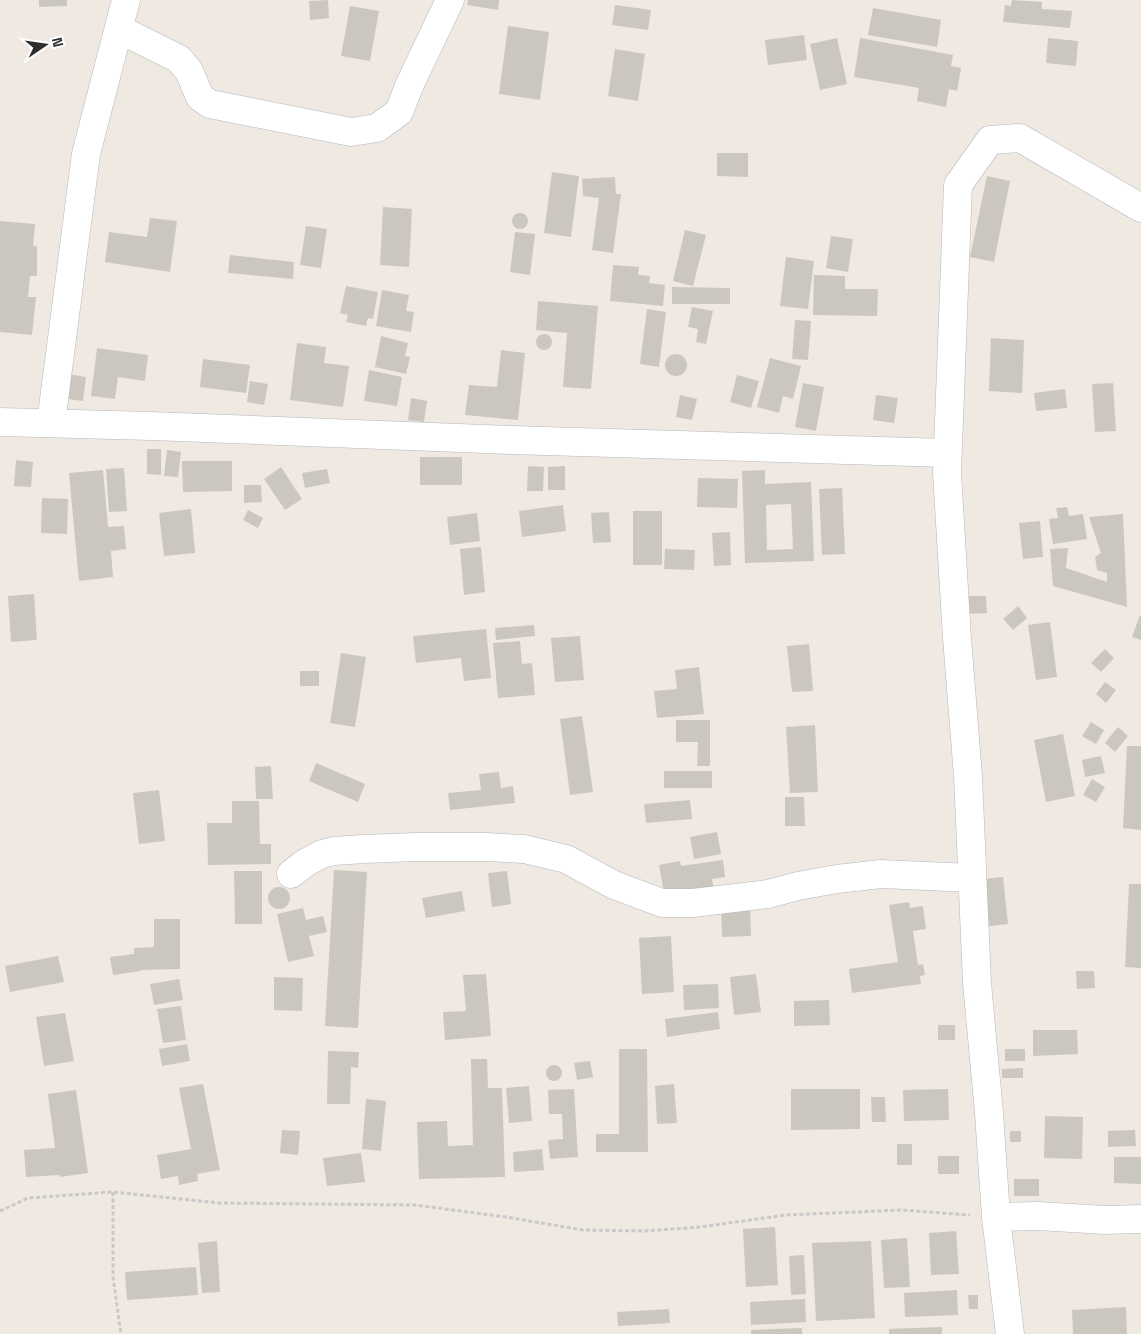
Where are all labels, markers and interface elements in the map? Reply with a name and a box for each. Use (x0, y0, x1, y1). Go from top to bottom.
north arrow (20, 20, 70, 70)
text: N (48, 35, 67, 49)

